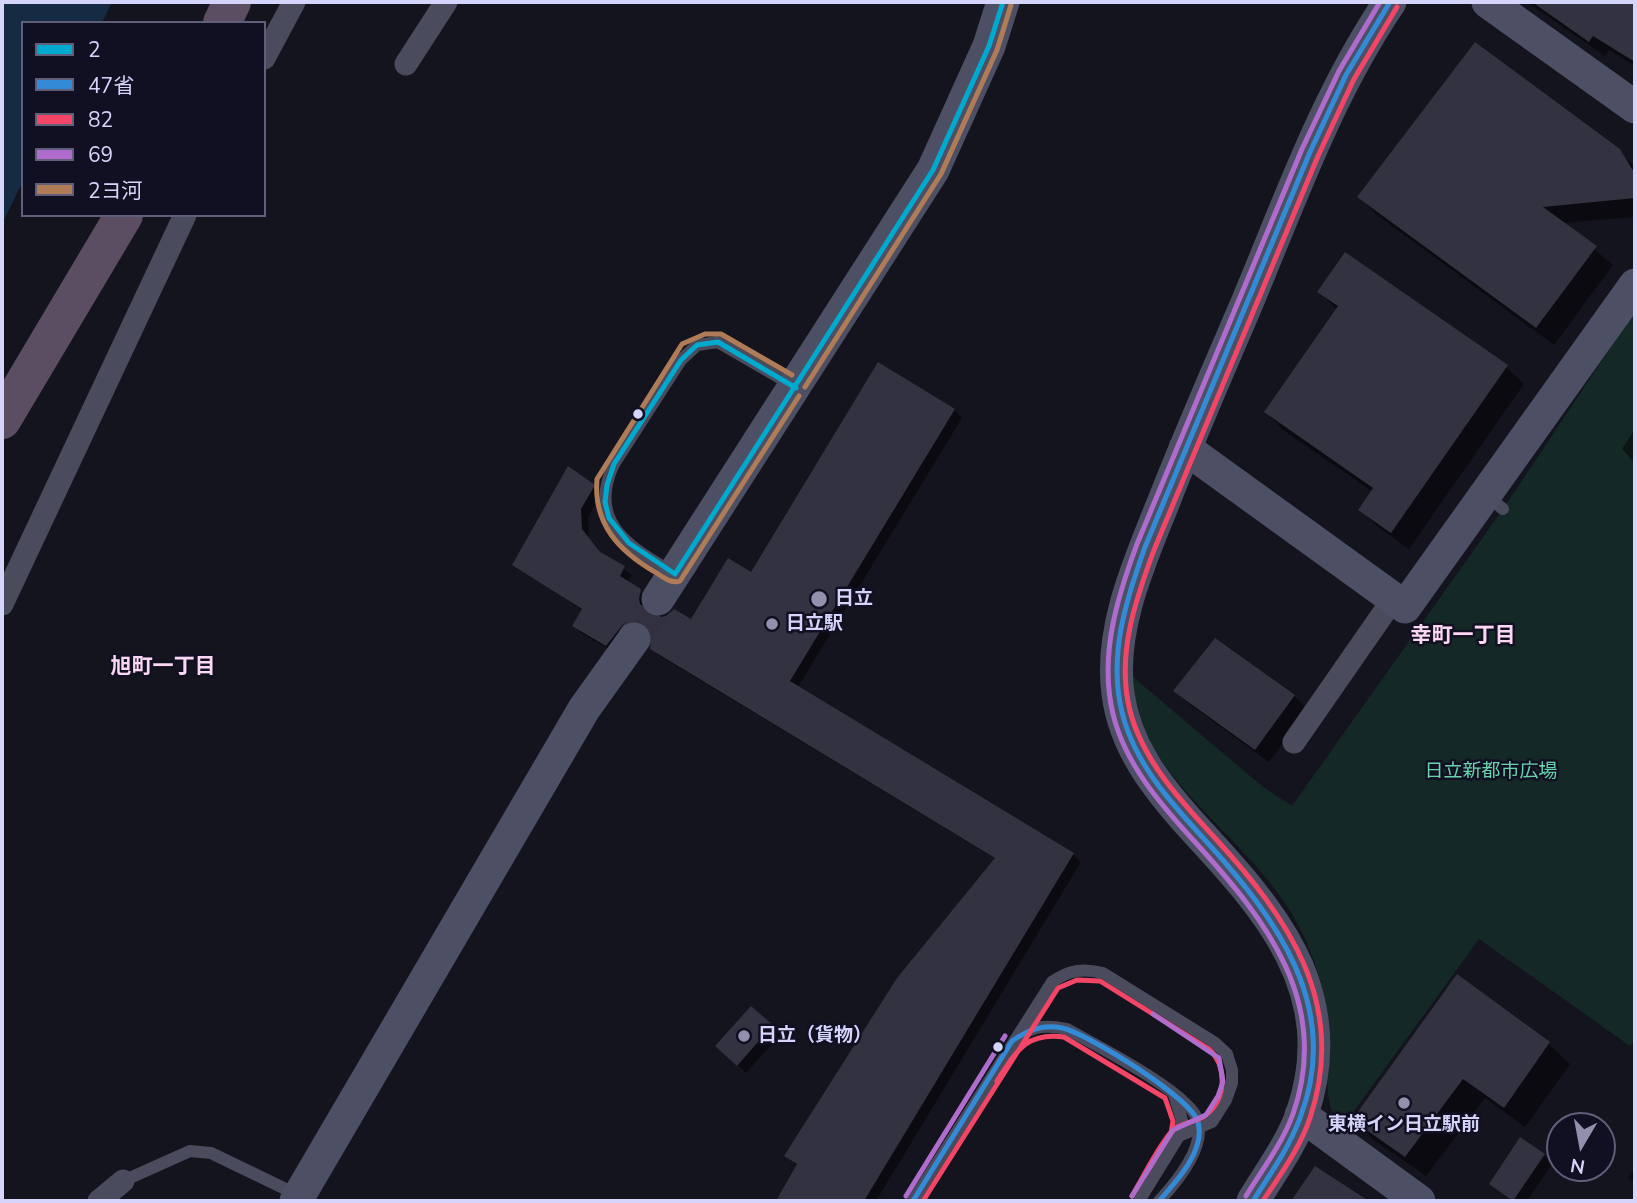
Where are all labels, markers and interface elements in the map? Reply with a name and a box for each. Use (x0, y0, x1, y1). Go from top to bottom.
legend (21, 21, 266, 217)
text: 2 (88, 36, 101, 64)
text: 47省 (88, 72, 134, 100)
text: 82 (88, 106, 113, 134)
text: 69 (88, 141, 113, 169)
text: 2ヨ河 (88, 177, 143, 205)
unlabelled marker (631, 407, 645, 421)
place label: 日立 (835, 588, 873, 610)
marker: 日立 (809, 589, 829, 609)
place label: 日立駅 (786, 613, 843, 635)
marker: 日立駅 (764, 616, 780, 632)
district label: 幸町一丁目 (1411, 624, 1515, 650)
district label: 旭町一丁目 (111, 655, 215, 681)
park label: 日立新都市広場 (1425, 761, 1557, 783)
place label: 日立（貨物） (758, 1025, 872, 1047)
marker: 日立（貨物） (736, 1028, 752, 1044)
unlabelled marker (991, 1040, 1005, 1054)
marker: 東横イン日立駅前 (1396, 1095, 1412, 1111)
north arrow (1546, 1112, 1616, 1182)
place label: 東横イン日立駅前 (1328, 1114, 1480, 1136)
text: N (1568, 1152, 1587, 1180)

